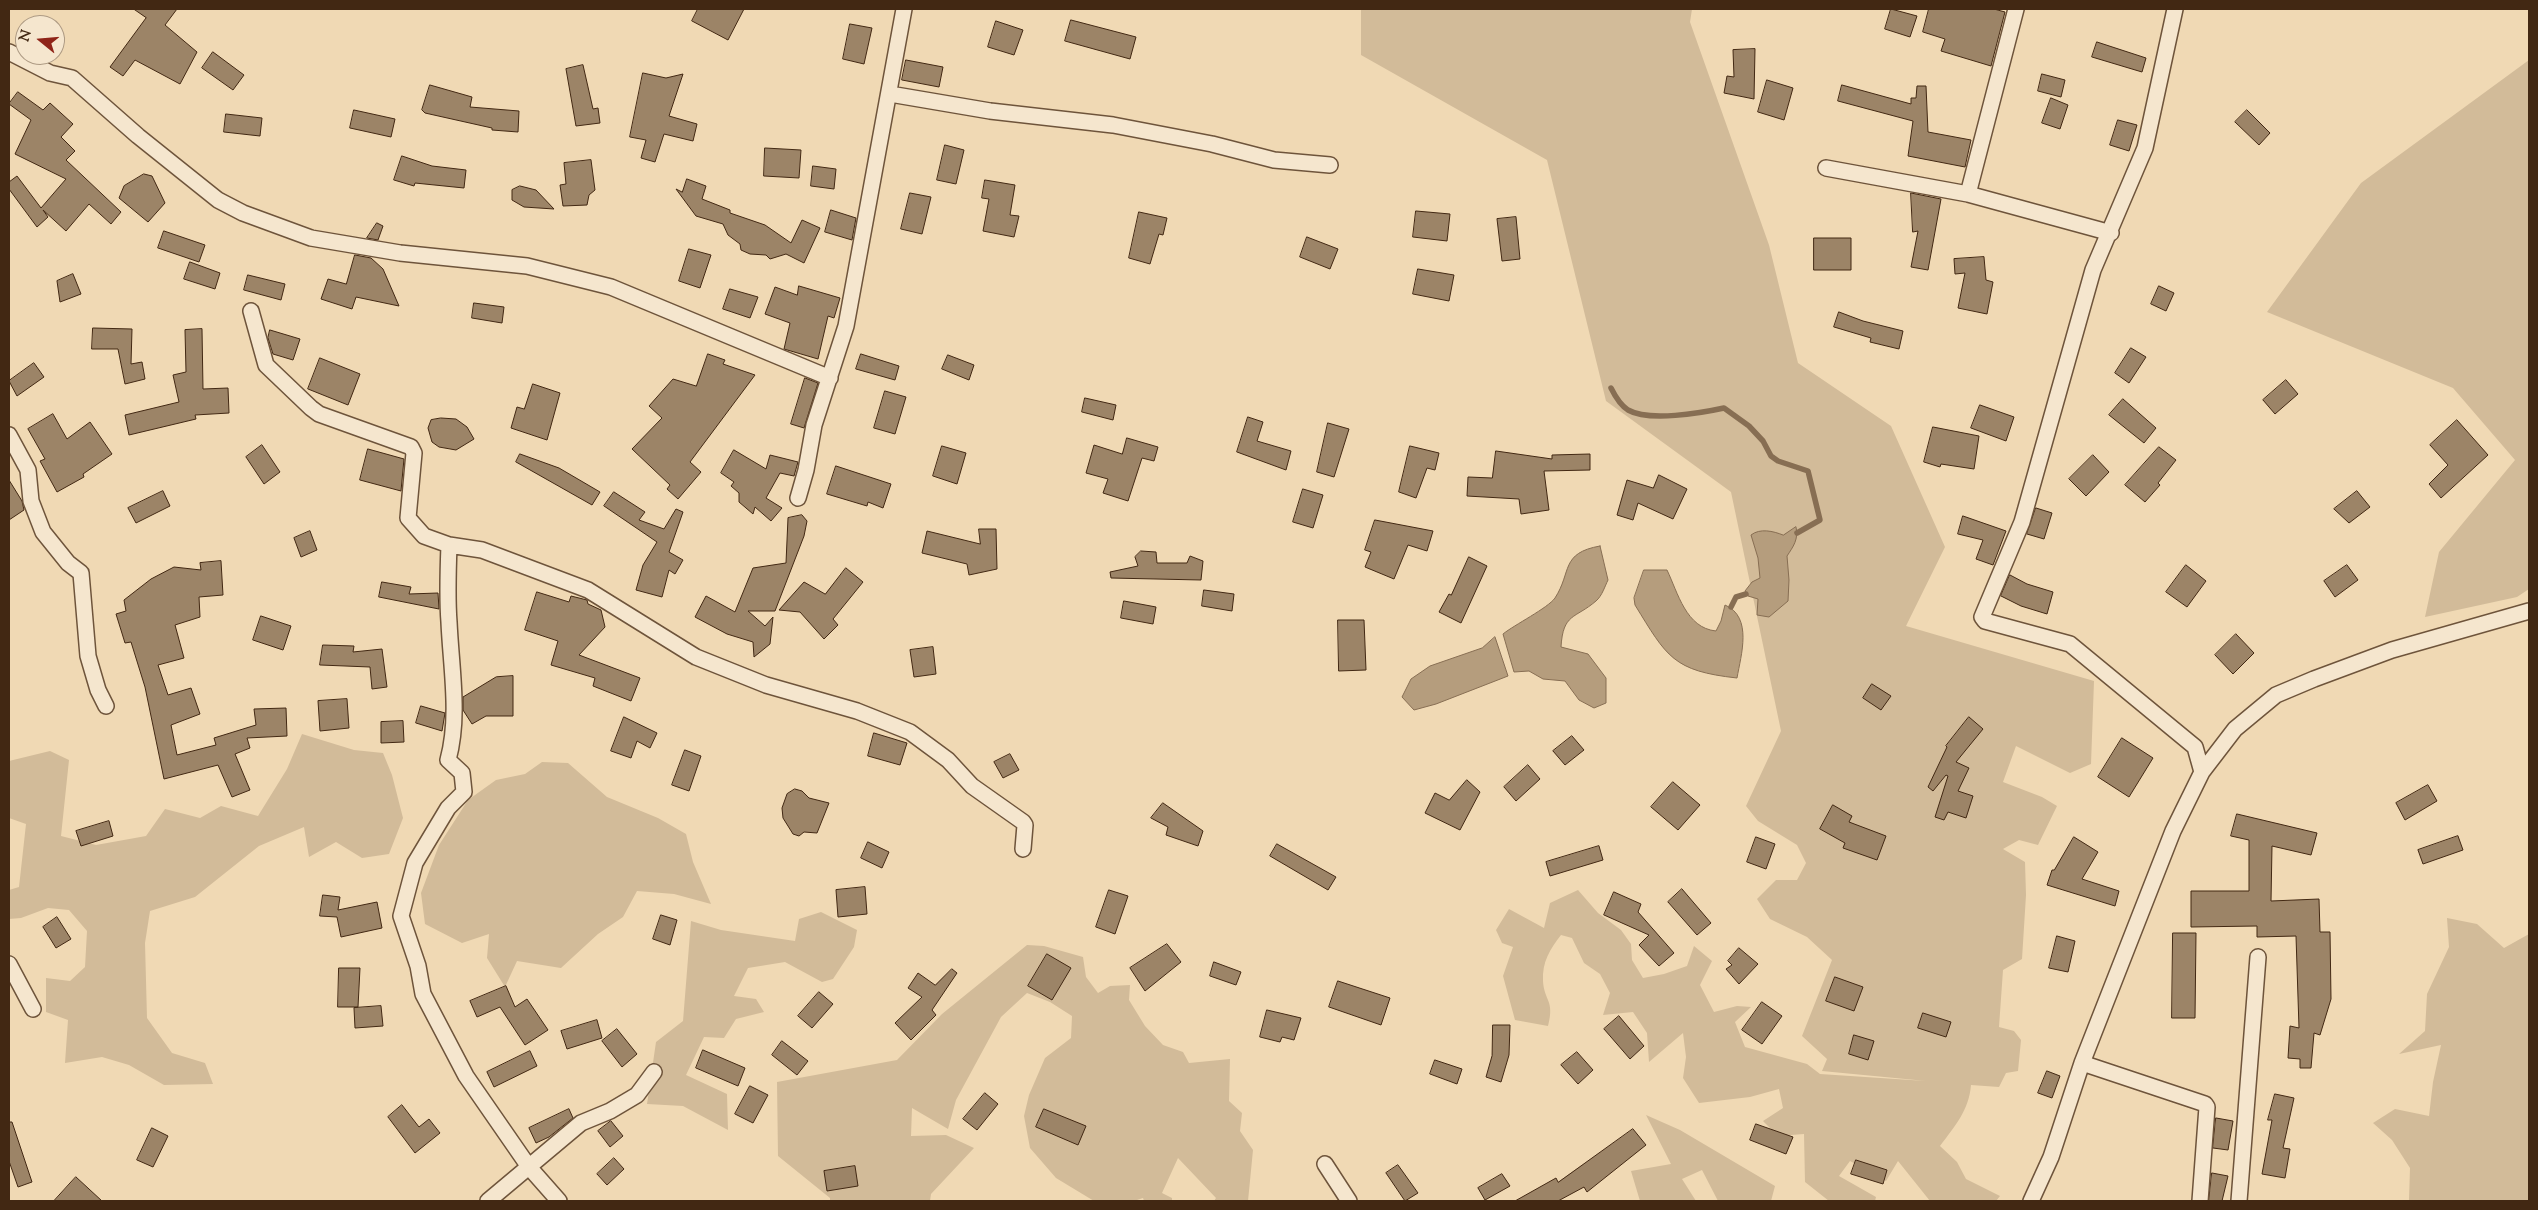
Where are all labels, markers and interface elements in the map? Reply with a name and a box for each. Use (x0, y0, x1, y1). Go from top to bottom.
north arrow (15, 15, 65, 65)
text: N (15, 28, 38, 44)

